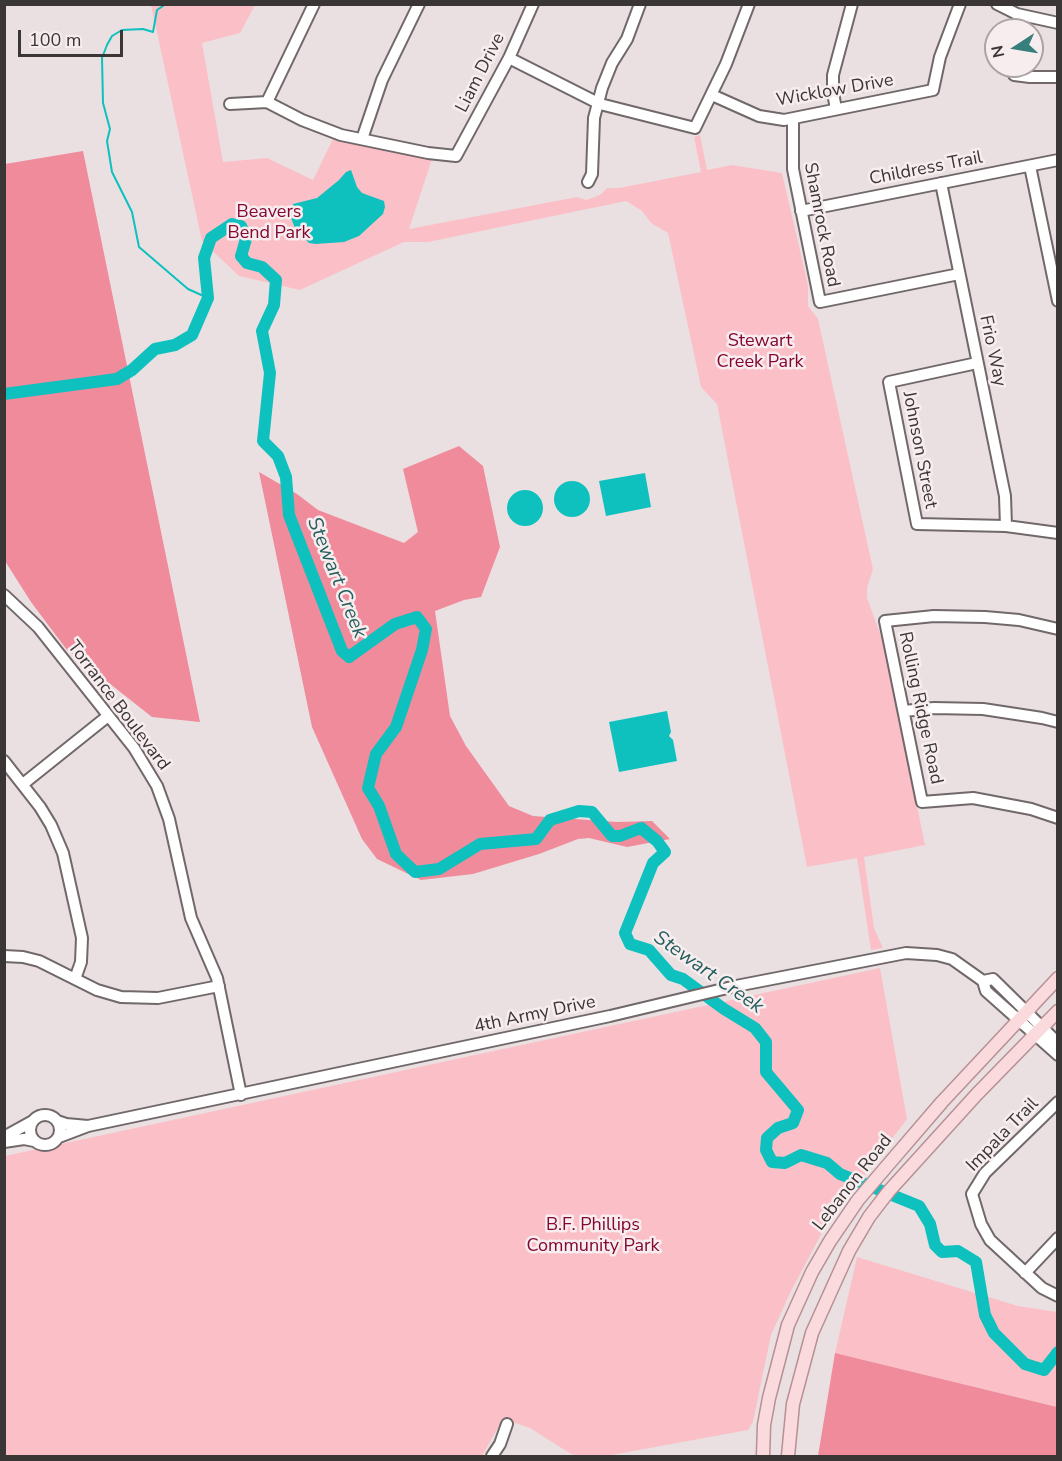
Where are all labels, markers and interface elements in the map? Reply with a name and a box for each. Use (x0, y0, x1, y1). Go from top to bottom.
scale bar (21, 18, 126, 56)
north arrow (984, 18, 1044, 78)
text: 100 m (29, 28, 81, 52)
street label: Liam Drive (452, 30, 510, 116)
text: N (986, 43, 1010, 59)
street label: Wicklow Drive (775, 70, 895, 112)
street label: Childress Trail (868, 147, 984, 191)
street label: Shamrock Road (798, 161, 844, 289)
park label: Beavers Bend Park (227, 202, 311, 244)
street label: Frio Way (974, 313, 1010, 389)
park label: Stewart Creek Park (716, 331, 804, 374)
street label: Johnson Street (897, 390, 941, 510)
water label: Stewart Creek (301, 514, 371, 642)
street label: Rolling Ridge Road (893, 630, 947, 786)
street label: Torrance Boulevard (62, 637, 174, 775)
water label: Stewart Creek (648, 926, 768, 1020)
street label: 4th Army Drive (472, 992, 598, 1038)
street label: Impala Trail (962, 1094, 1044, 1176)
street label: Lebanon Road (809, 1131, 897, 1235)
park label: B.F. Phillips Community Park (526, 1215, 660, 1258)

